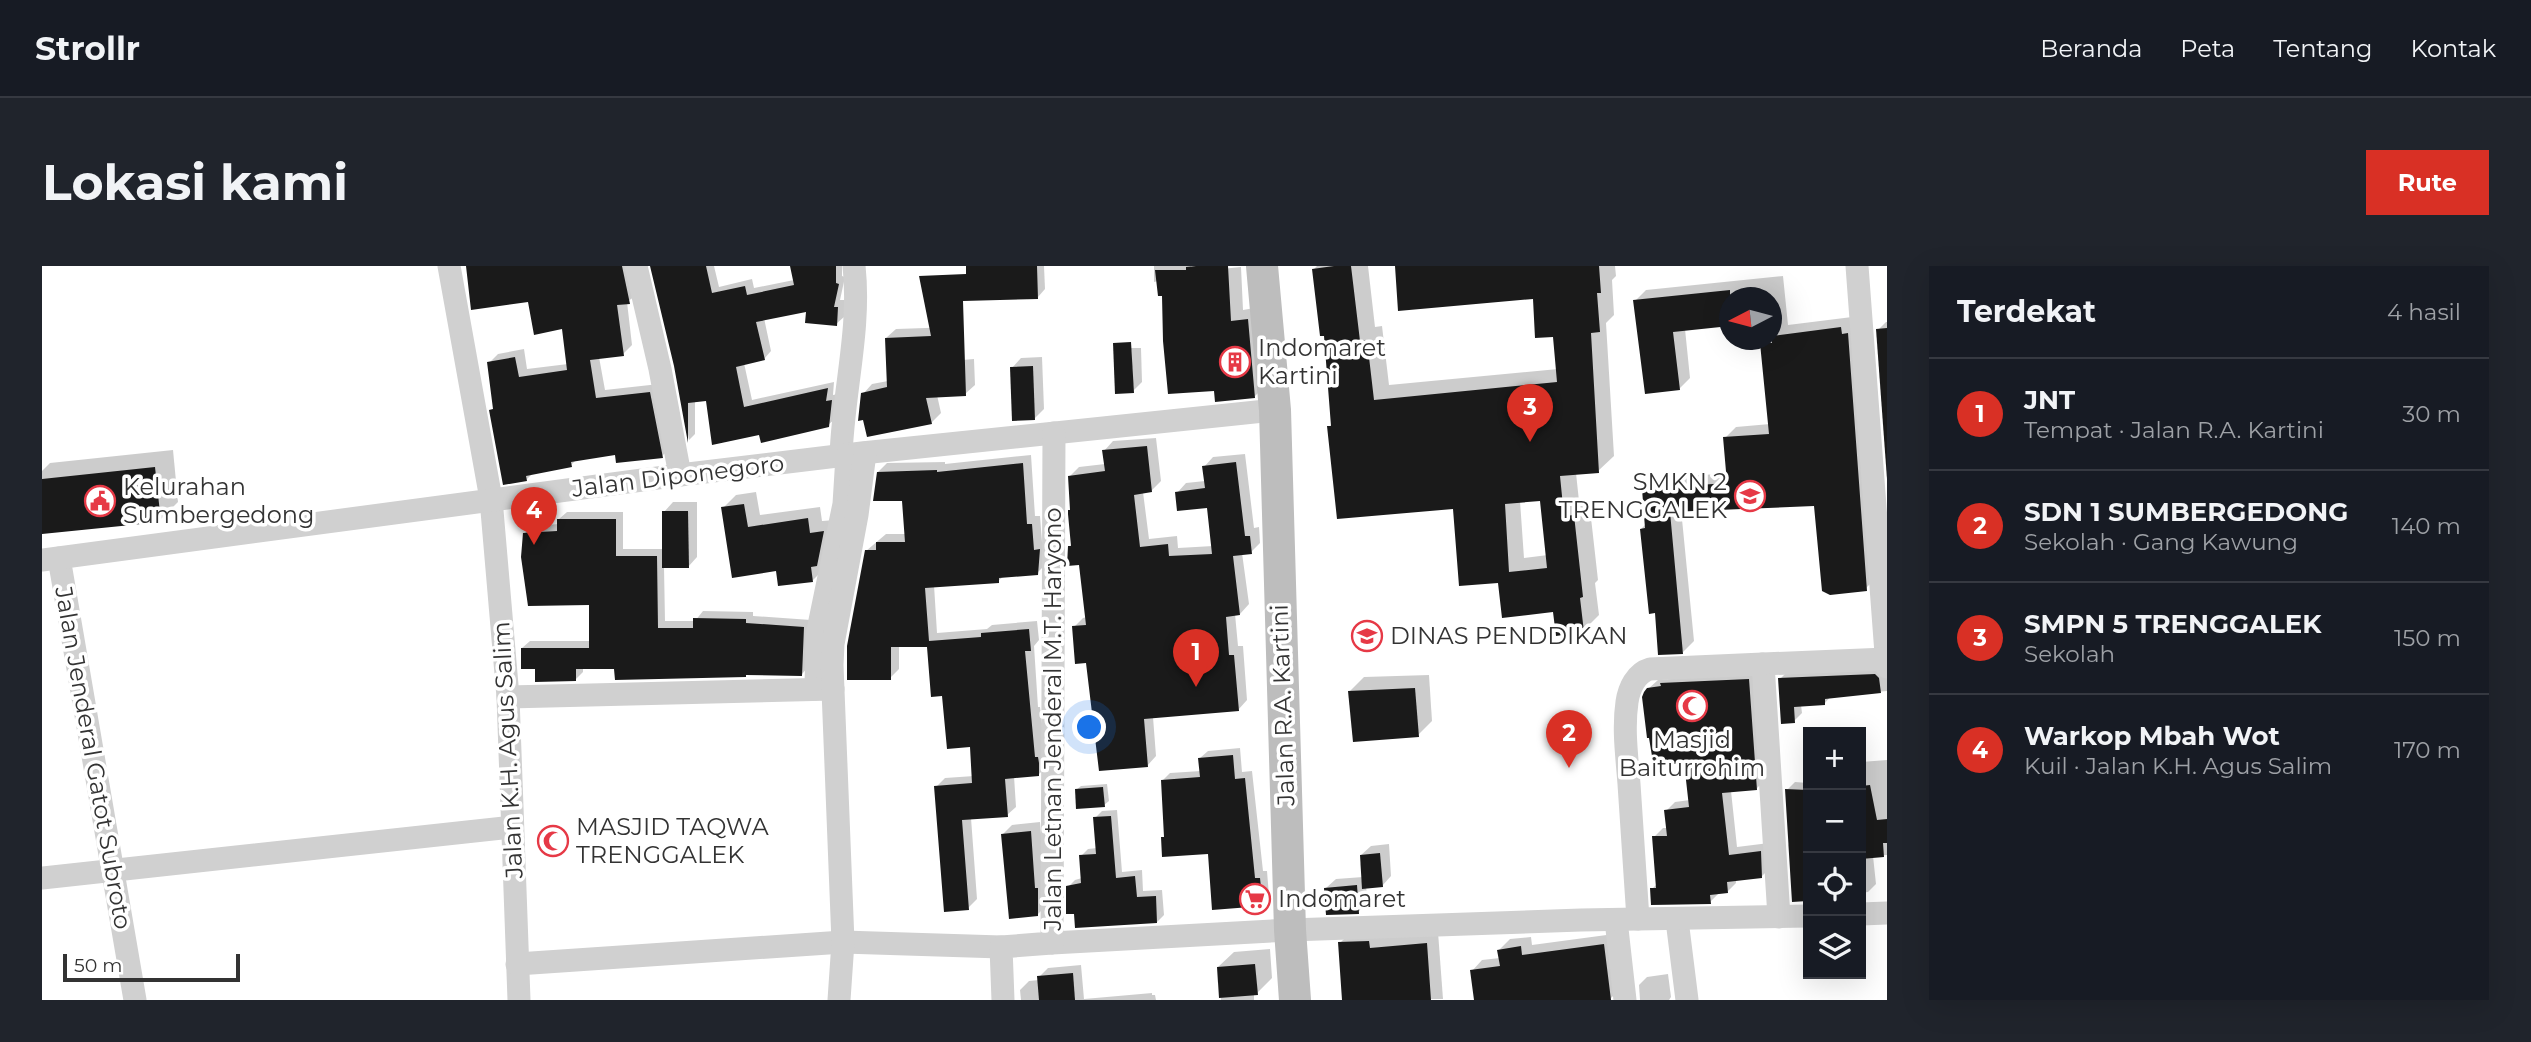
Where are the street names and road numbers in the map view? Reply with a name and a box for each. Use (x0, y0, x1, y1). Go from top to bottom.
street label: Jalan Diponegoro (569, 448, 786, 503)
street label: Jalan Letnan Jenderal M.T. Haryono (1038, 507, 1067, 932)
street label: Jalan Jenderal Gatot Subroto (49, 583, 138, 931)
street label: Jalan R.A. Kartini (1264, 604, 1301, 807)
street label: Jalan K.H. Agus Salim (486, 621, 529, 880)

